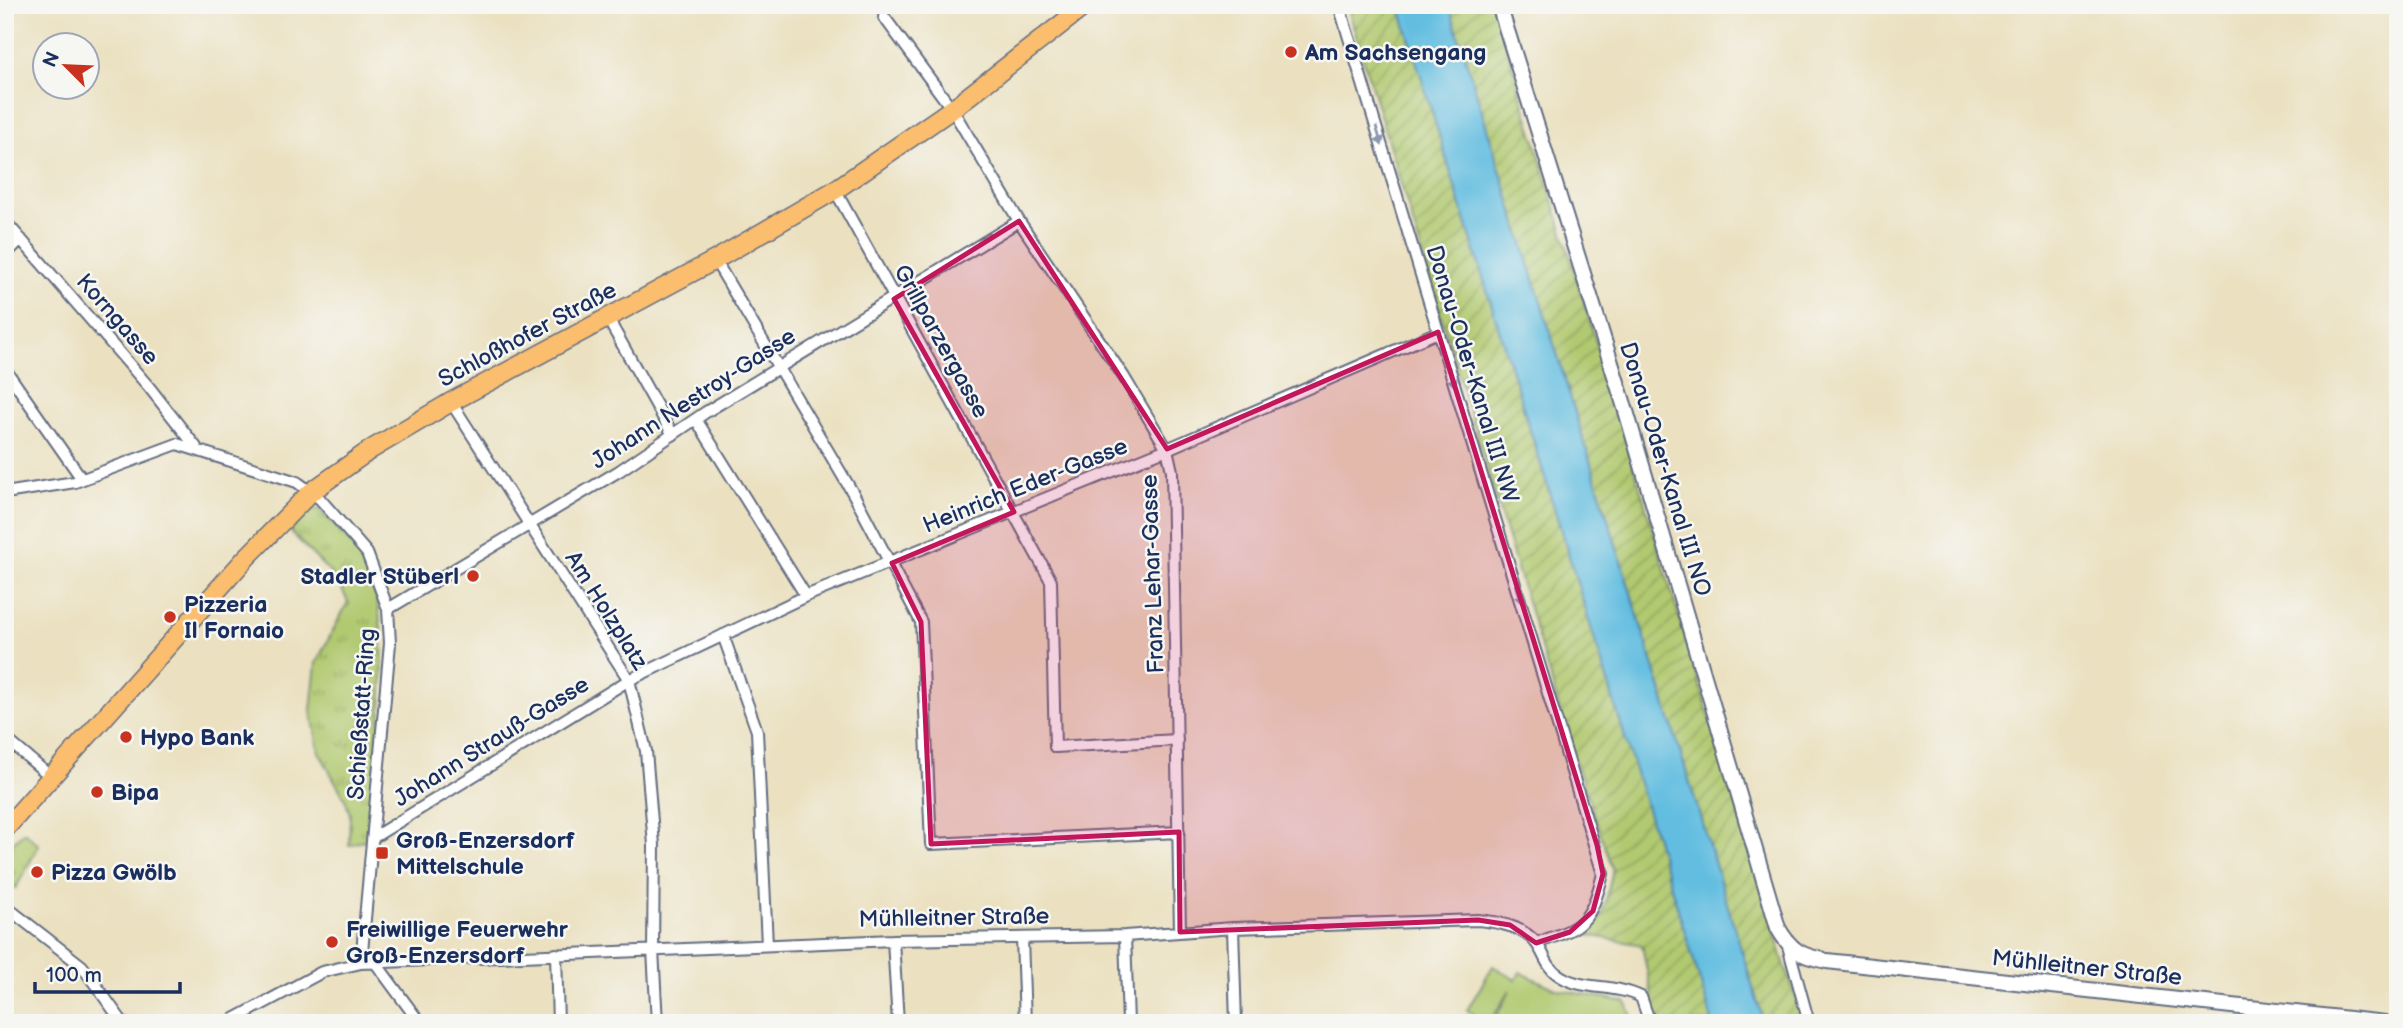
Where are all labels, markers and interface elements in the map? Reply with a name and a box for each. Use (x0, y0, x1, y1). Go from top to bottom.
north arrow (32, 32, 102, 102)
place label: Am Sachsengang (1304, 39, 1486, 67)
marker: Am Sachsengang (1283, 44, 1299, 60)
text: N (38, 48, 65, 71)
one-way arrow (1374, 125, 1384, 146)
street label: Donau-Oder-Kanal III NW (1420, 242, 1525, 506)
street label: Grillparzergasse (887, 260, 995, 423)
street label: Korngasse (70, 268, 164, 371)
street label: Schloßhofer Straße (434, 276, 621, 394)
street label: Johann Nestroy-Gasse (586, 322, 801, 475)
street label: Donau-Oder-Kanal III NO (1613, 339, 1717, 600)
one-way arrow (1447, 367, 1457, 388)
street label: Heinrich Eder-Gasse (919, 432, 1132, 540)
street label: Franz Lehar-Gasse (1136, 474, 1170, 674)
street label: Am Holzplatz (559, 546, 654, 676)
place label: Stadler Stüberl (300, 563, 459, 591)
marker: Stadler Stüberl (465, 568, 481, 584)
one-way arrow (1514, 584, 1525, 605)
place label: Pizzeria Il Fornaio (184, 591, 284, 645)
marker: Pizzeria Il Fornaio (162, 609, 178, 625)
street label: Schießstatt-Ring (342, 627, 382, 801)
street label: Johann Strauß-Gasse (389, 670, 594, 813)
place label: Hypo Bank (140, 724, 254, 752)
marker: Hypo Bank (118, 729, 134, 745)
place label: Bipa (111, 779, 159, 807)
marker: Bipa (89, 784, 105, 800)
place label: Groß-Enzersdorf Mittelschule (396, 827, 575, 881)
marker: Groß-Enzersdorf Mittelschule (374, 845, 390, 861)
place label: Pizza Gwölb (51, 859, 177, 887)
marker: Pizza Gwölb (29, 864, 45, 880)
street label: Mühlleitner Straße (858, 902, 1050, 934)
place label: Freiwillige Feuerwehr Groß-Enzersdorf (346, 916, 569, 970)
marker: Freiwillige Feuerwehr Groß-Enzersdorf (324, 934, 340, 950)
street label: Mühlleitner Straße (1991, 944, 2183, 992)
scale bar (35, 951, 180, 995)
text: 100 m (46, 963, 102, 988)

